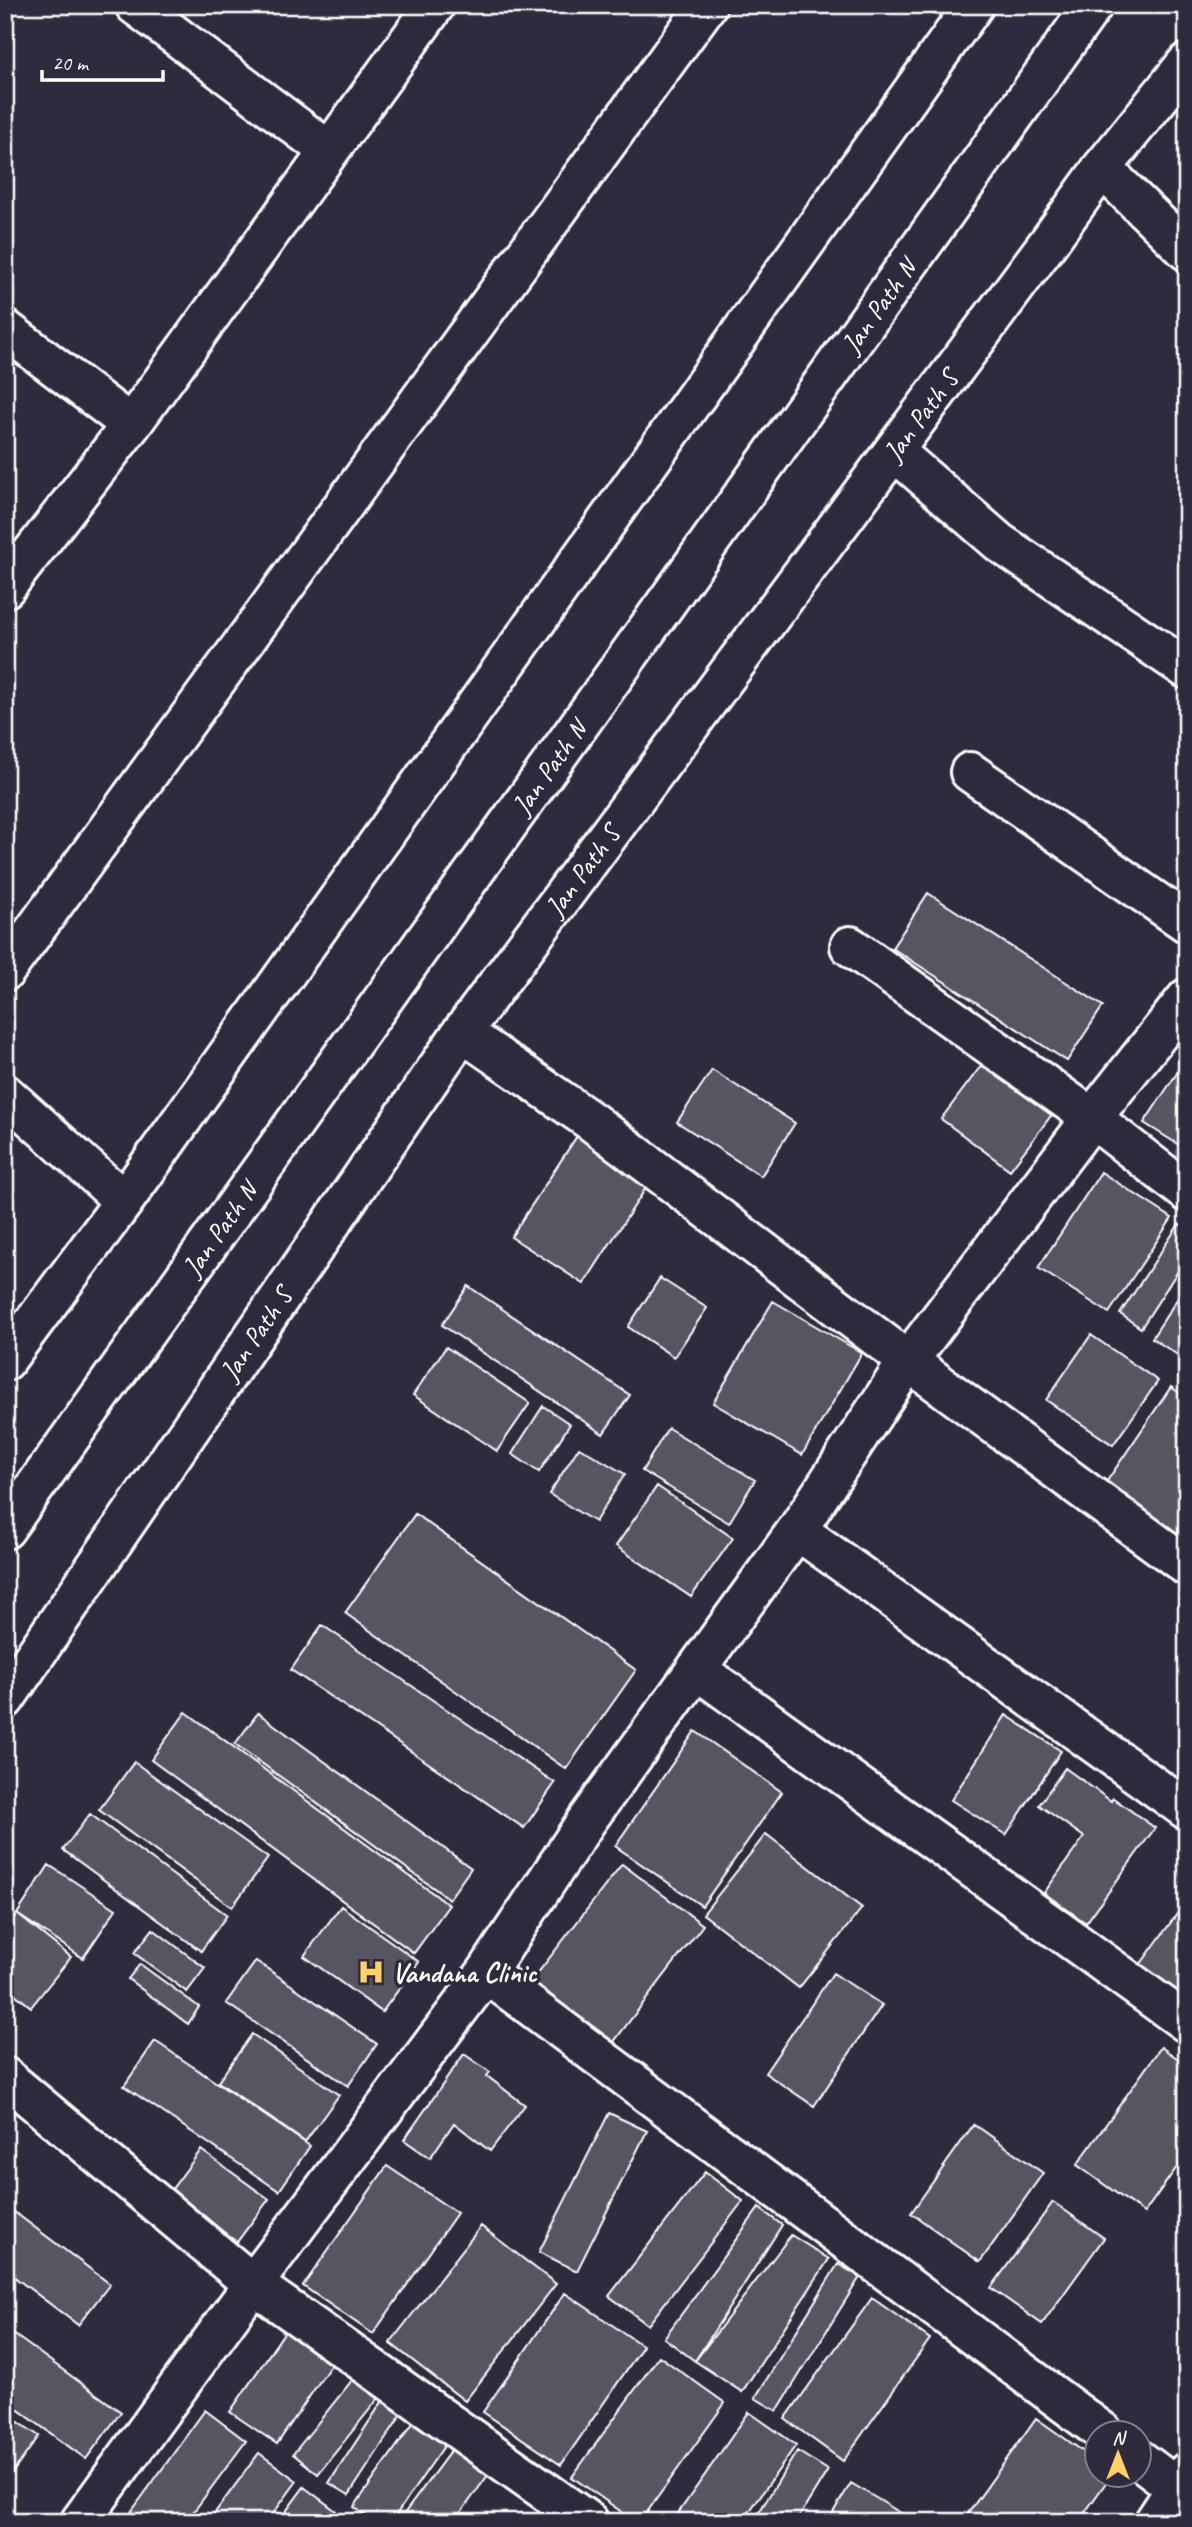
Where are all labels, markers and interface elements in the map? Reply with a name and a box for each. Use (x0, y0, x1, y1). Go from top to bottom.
scale bar (42, 38, 163, 82)
text: 20 m (52, 50, 90, 76)
street label: Jan Path N (832, 249, 927, 362)
street label: Jan Path S (874, 359, 969, 470)
street label: Jan Path N (503, 710, 597, 823)
street label: Jan Path S (536, 814, 631, 925)
street label: Jan Path N (173, 1172, 268, 1284)
street label: Jan Path S (211, 1277, 302, 1389)
place label: Vandana Clinic (392, 1955, 538, 1990)
hospital icon: Vandana Clinic (356, 1957, 386, 1987)
north arrow (1084, 2418, 1154, 2488)
text: N (1112, 2426, 1127, 2450)

